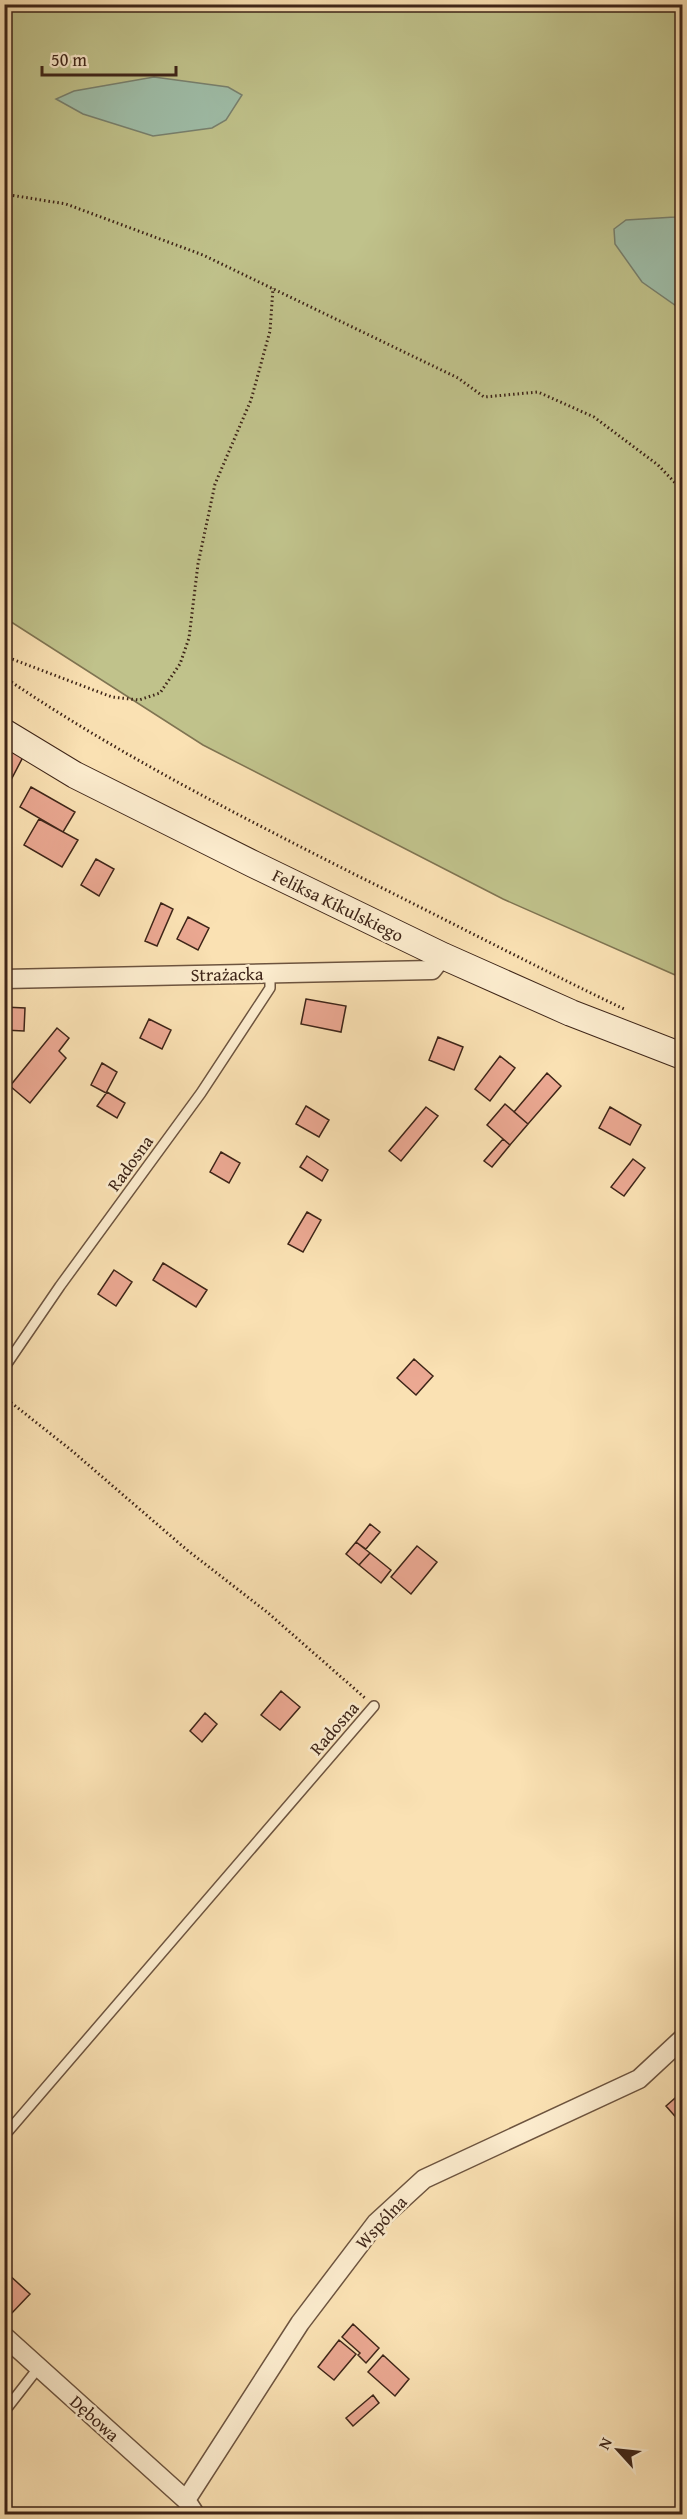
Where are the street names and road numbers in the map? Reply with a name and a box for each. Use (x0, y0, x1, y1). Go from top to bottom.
street label: Feliksa Kikulskiego (268, 862, 408, 948)
street label: Strażacka (190, 960, 264, 988)
street label: Radosna (100, 1129, 160, 1197)
street label: Radosna (303, 1695, 365, 1761)
street label: Wspólna (349, 2189, 413, 2255)
street label: Dębowa (64, 2388, 126, 2448)

